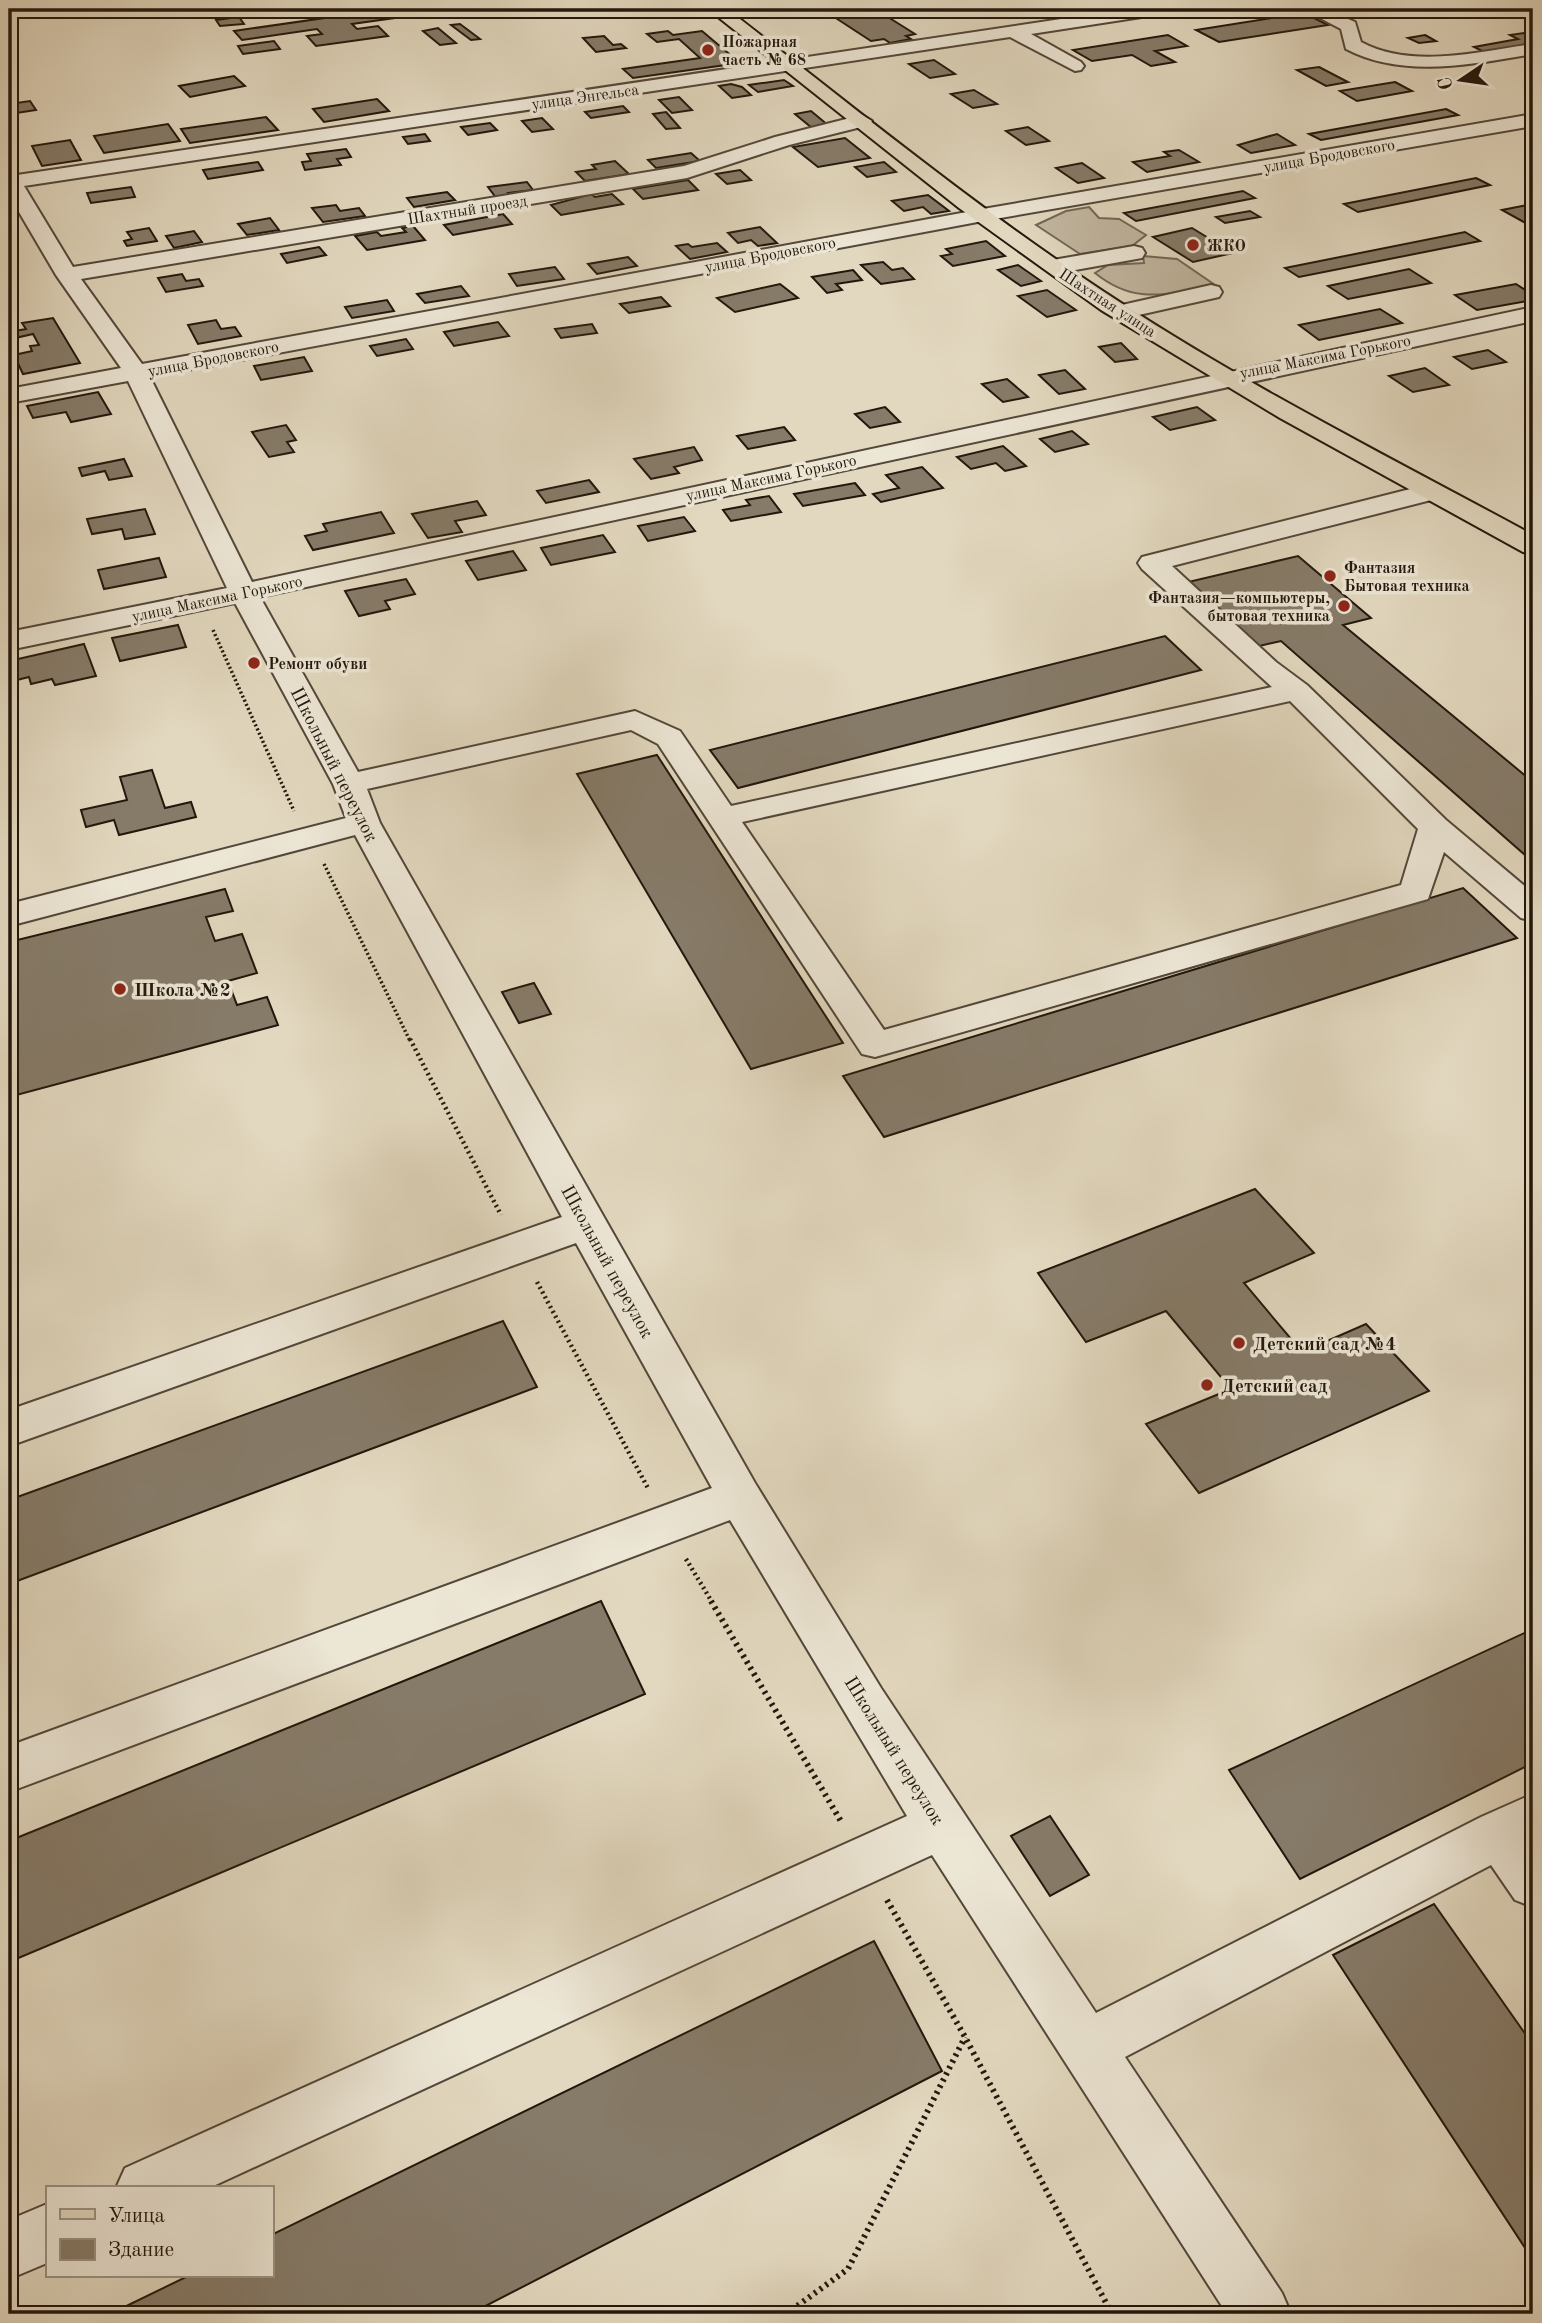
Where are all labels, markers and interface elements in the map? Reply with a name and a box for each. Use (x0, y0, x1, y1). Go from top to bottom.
place label: Пожарная часть № 68 (722, 35, 806, 69)
marker: Пожарная часть № 68 (700, 42, 716, 58)
north arrow (1426, 46, 1496, 116)
text: С (1436, 75, 1458, 92)
street label: улица Энгельса (531, 83, 640, 113)
street label: улица Бродовского (1262, 138, 1396, 176)
street label: Шахтный проезд (406, 194, 528, 228)
street label: улица Бродовского (704, 235, 837, 277)
marker: ЖКО (1185, 237, 1201, 253)
place label: ЖКО (1207, 239, 1246, 255)
street label: Шахтная улица (1056, 267, 1158, 341)
street label: улица Максима Горького (1238, 333, 1412, 382)
street label: улица Бродовского (147, 339, 280, 381)
street label: улица Максима Горького (685, 453, 858, 505)
place label: Фантазия Бытовая техника (1344, 561, 1470, 595)
marker: Фантазия Бытовая техника (1322, 568, 1338, 584)
street label: улица Максима Горького (131, 574, 304, 626)
place label: Фантазия—компьютеры, бытовая техника (1148, 591, 1330, 625)
marker: Фантазия—компьютеры, бытовая техника (1336, 598, 1352, 614)
marker: Ремонт обуви (246, 655, 262, 671)
place label: Ремонт обуви (268, 657, 367, 673)
street label: Школьный переулок (285, 685, 380, 846)
marker: Школа №2 (112, 981, 128, 997)
place label: Школа №2 (134, 982, 231, 1001)
street label: Школьный переулок (556, 1183, 656, 1342)
marker: Детский сад №4 (1231, 1335, 1247, 1351)
place label: Детский сад №4 (1253, 1336, 1396, 1355)
marker: Детский сад (1199, 1377, 1215, 1393)
place label: Детский сад (1221, 1378, 1328, 1397)
street label: Школьный переулок (839, 1674, 947, 1829)
legend (46, 2186, 273, 2278)
text: Улица (108, 2206, 165, 2227)
text: Здание (108, 2240, 174, 2261)

